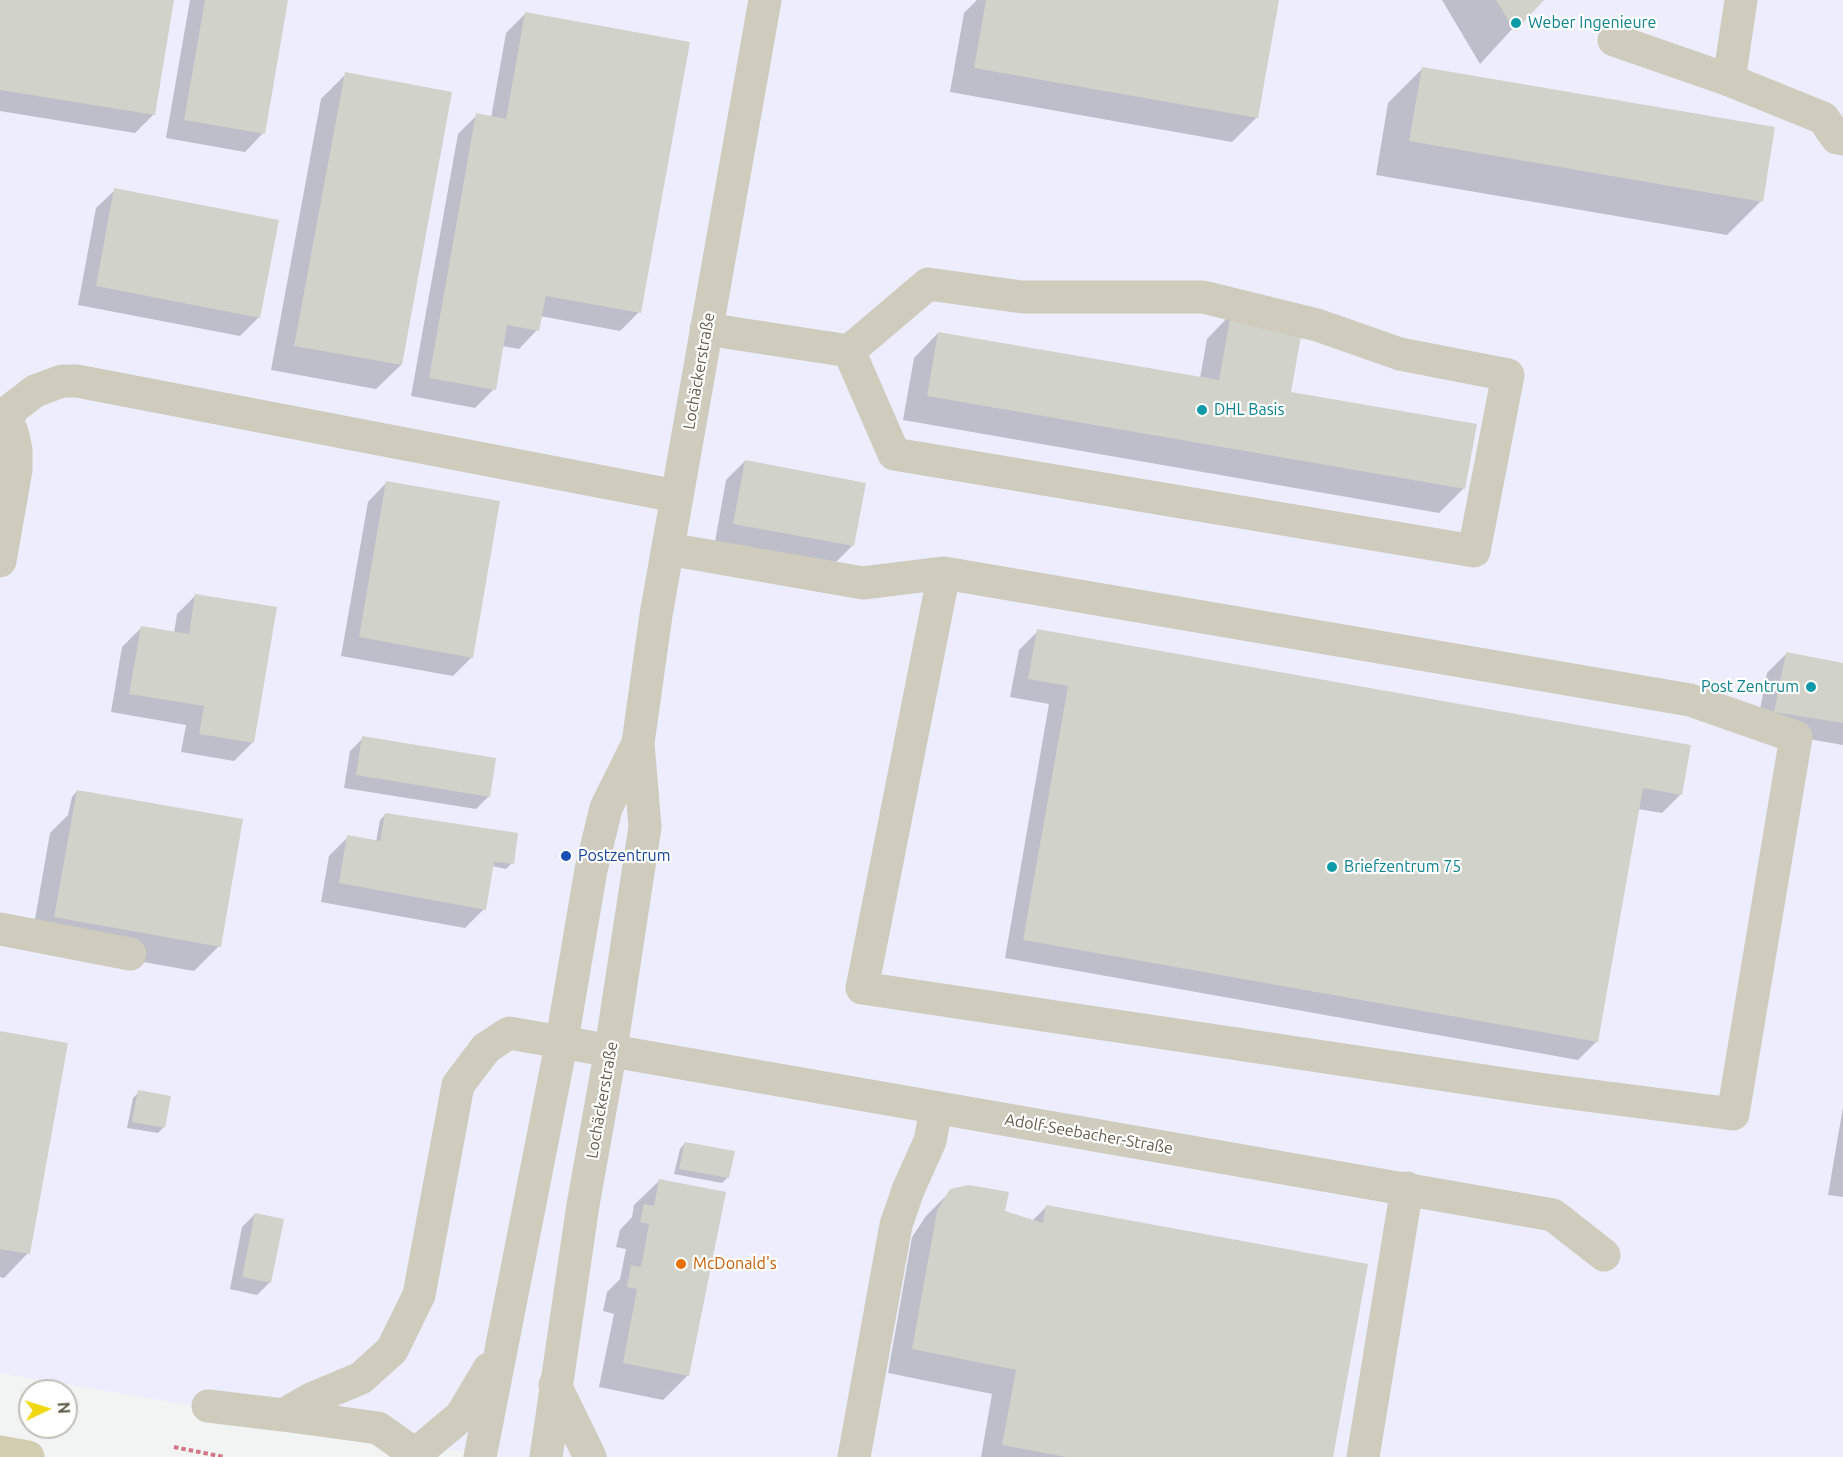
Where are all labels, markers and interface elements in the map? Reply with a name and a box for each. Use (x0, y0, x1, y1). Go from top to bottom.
place label: Weber Ingenieure (1528, 13, 1656, 33)
marker: Weber Ingenieure (1509, 16, 1523, 30)
street label: Lochäckerstraße (679, 311, 719, 431)
place label: DHL Basis (1214, 400, 1284, 420)
marker: DHL Basis (1195, 403, 1209, 417)
place label: Post Zentrum (1701, 677, 1799, 697)
marker: Post Zentrum (1804, 680, 1818, 694)
place label: Postzentrum (578, 846, 670, 866)
marker: Postzentrum (559, 849, 573, 863)
place label: Briefzentrum 75 (1344, 857, 1461, 877)
marker: Briefzentrum 75 (1325, 860, 1339, 874)
street label: Lochäckerstraße (582, 1040, 622, 1160)
street label: Adolf-Seebacher-Straße (1003, 1110, 1175, 1158)
place label: McDonald's (693, 1254, 777, 1274)
marker: McDonald's (674, 1257, 688, 1271)
north arrow (18, 1379, 78, 1439)
text: N (55, 1401, 73, 1414)

